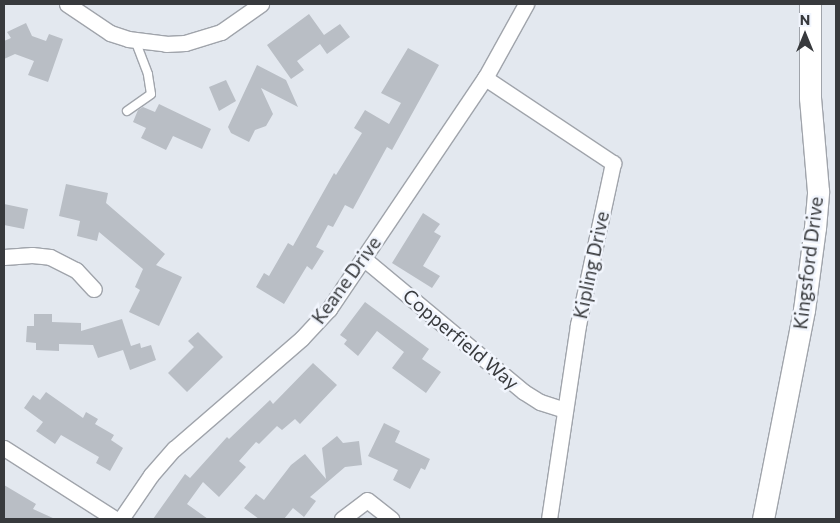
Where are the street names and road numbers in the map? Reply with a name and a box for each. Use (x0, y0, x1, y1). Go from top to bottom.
street label: Kingsford Drive (789, 195, 827, 331)
street label: Kipling Drive (568, 209, 614, 321)
street label: Keane Drive (307, 232, 385, 328)
street label: Copperfield Way (398, 284, 524, 394)

